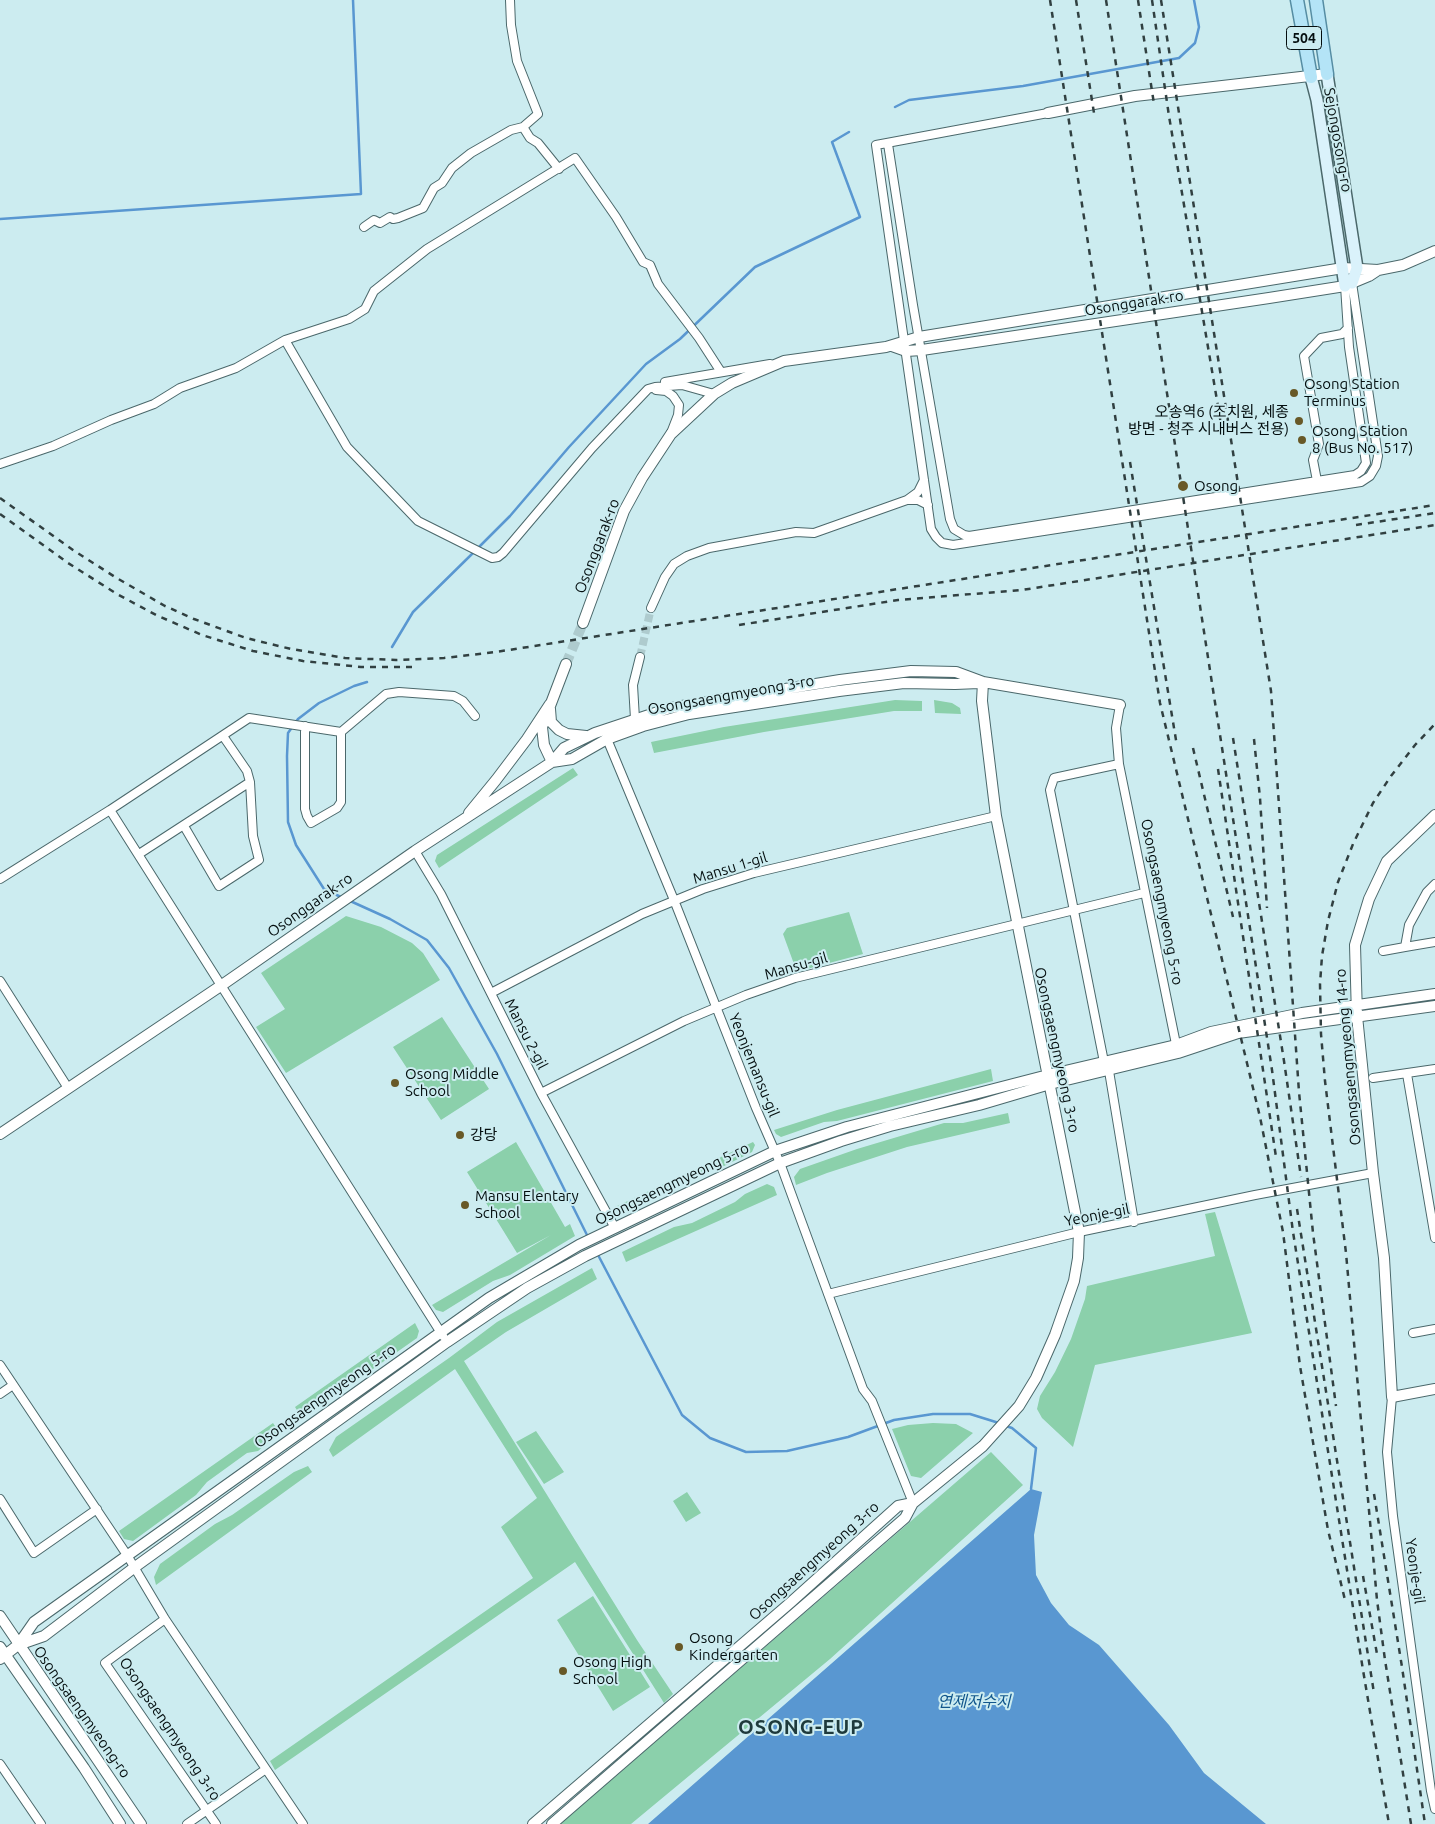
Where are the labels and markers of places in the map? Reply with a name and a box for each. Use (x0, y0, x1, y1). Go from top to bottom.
place label: Osong Station Terminus (1304, 375, 1400, 410)
marker: Osong Station Terminus (1288, 387, 1300, 399)
place label: 오송역6 (조치원, 세종 방면 - 청주 시내버스 전용) (1128, 403, 1289, 438)
marker: 오송역6 (조치원, 세종 방면 - 청주 시내버스 전용) (1293, 415, 1305, 427)
place label: Osong Station 8 (Bus No. 517) (1312, 422, 1413, 457)
marker: Osong Station 8 (Bus No. 517) (1296, 434, 1308, 446)
place label: Osong (1194, 477, 1238, 495)
marker: Osong (1176, 479, 1190, 493)
place label: Osong Middle School (405, 1065, 499, 1100)
marker: Osong Middle School (389, 1077, 401, 1089)
place label: 강당 (470, 1126, 498, 1144)
marker: 강당 (454, 1129, 466, 1141)
place label: Mansu Elentary School (475, 1187, 579, 1222)
marker: Mansu Elentary School (459, 1199, 471, 1211)
place label: Osong Kindergarten (689, 1629, 778, 1664)
marker: Osong Kindergarten (673, 1641, 685, 1653)
place label: Osong High School (573, 1653, 652, 1688)
marker: Osong High School (557, 1665, 569, 1677)

